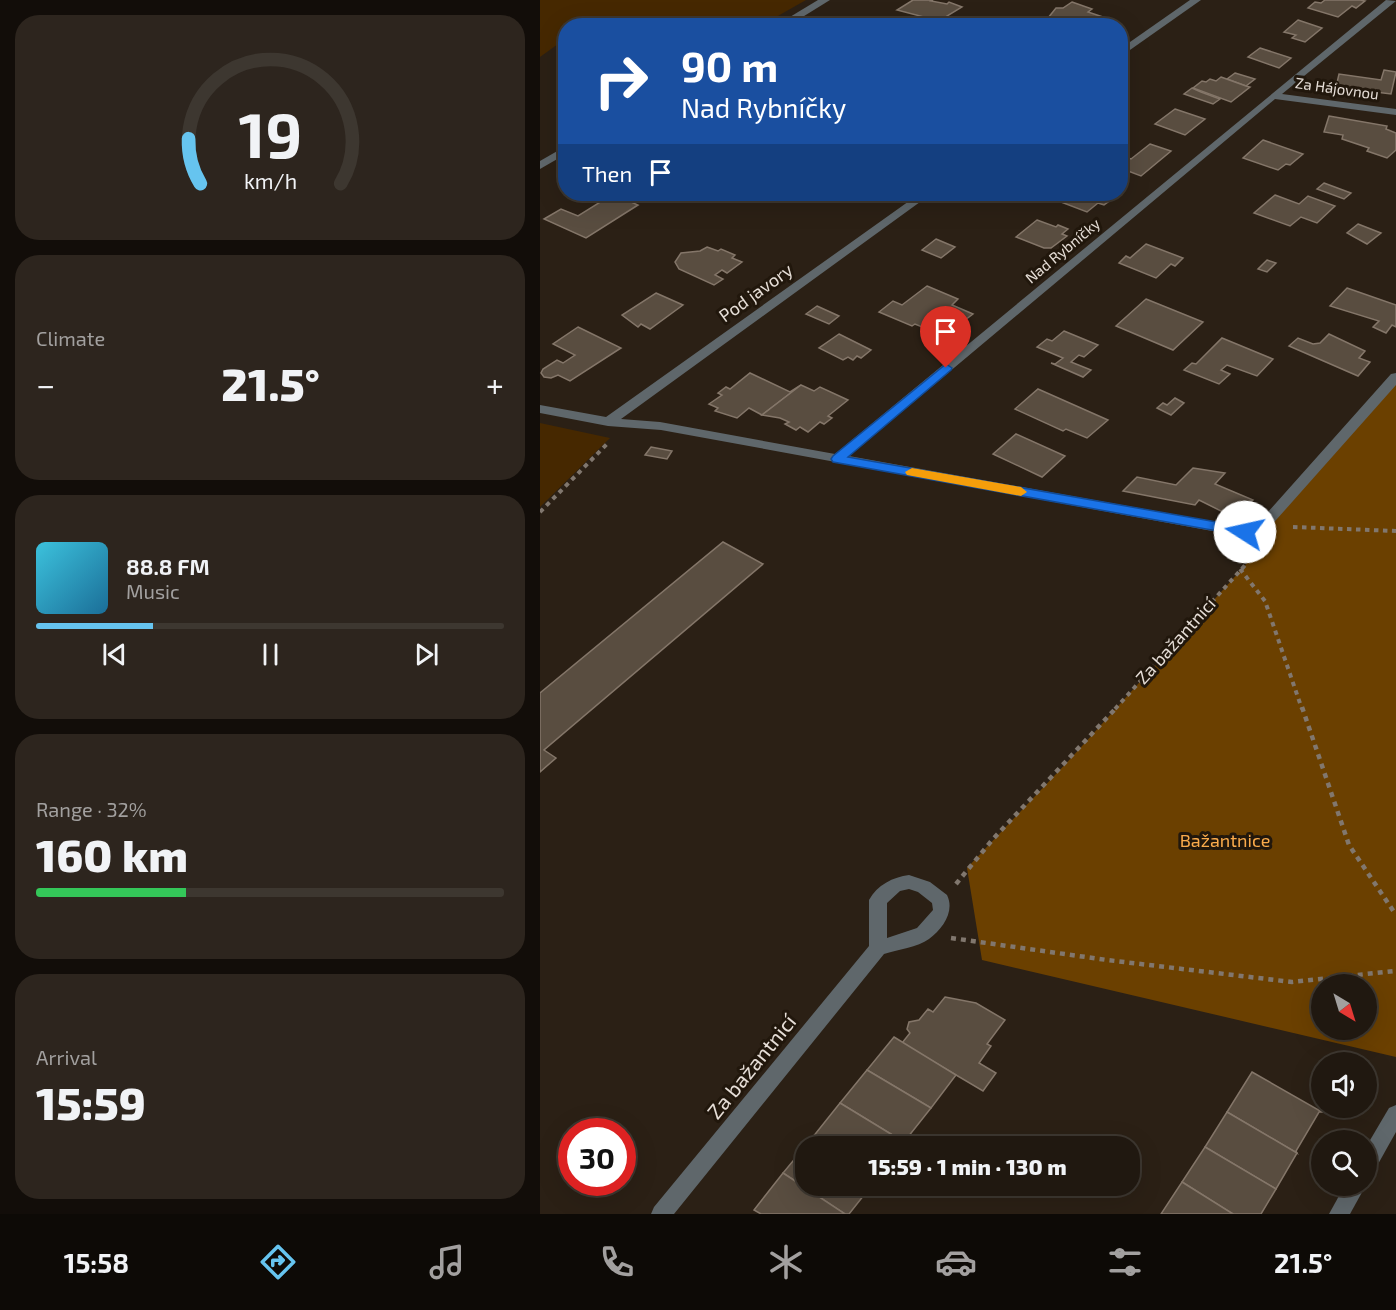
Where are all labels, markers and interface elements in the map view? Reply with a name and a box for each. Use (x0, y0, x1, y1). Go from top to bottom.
text: 90 m (681, 40, 778, 90)
icon: right (582, 42, 660, 120)
street label: Za Hájovnou (1294, 73, 1380, 104)
text: Nad Rybníčky (681, 91, 846, 123)
text: 19 (238, 97, 302, 172)
icon: arrive (644, 156, 677, 189)
text: Then (582, 160, 632, 186)
text: km/h (243, 169, 297, 194)
street label: Nad Rybníčky (1021, 214, 1103, 287)
street label: Pod javory (714, 258, 797, 326)
pin (920, 306, 971, 368)
icon: arrive (929, 315, 962, 348)
text: Climate (36, 326, 105, 350)
text: 21.5° (221, 356, 320, 410)
text: − (36, 364, 55, 404)
text: + (486, 364, 504, 404)
position arrow (1213, 500, 1277, 564)
text: 88.8 FM (126, 553, 210, 579)
text: Music (126, 579, 180, 603)
street label: Za bažantnicí (1131, 592, 1220, 688)
icon: previous (98, 638, 131, 671)
icon: pause (254, 638, 287, 671)
icon: next (410, 638, 443, 671)
text: Range · 32% (36, 797, 147, 821)
text: 160 km (36, 827, 188, 881)
park label: Bažantnice (1180, 829, 1270, 851)
north arrow (1311, 974, 1377, 1040)
map controls (1311, 974, 1377, 1196)
street label: Za bažantnicí (701, 1008, 801, 1123)
text: Arrival (36, 1045, 97, 1069)
button: sound (1311, 1052, 1377, 1118)
text: 15:59 (36, 1075, 146, 1129)
speed limit sign: 30 (558, 1118, 636, 1196)
button: search (1311, 1130, 1377, 1196)
text: 15:59 · 1 min · 130 m (868, 1153, 1067, 1179)
icon: directions (257, 1241, 299, 1283)
icon: music (426, 1241, 468, 1283)
icon: phone (596, 1241, 638, 1283)
icon: climate (765, 1241, 807, 1283)
icon: car (935, 1241, 977, 1283)
icon: filters (1104, 1241, 1146, 1283)
text: 15:58 (64, 1246, 129, 1278)
text: 21.5° (1274, 1246, 1332, 1278)

